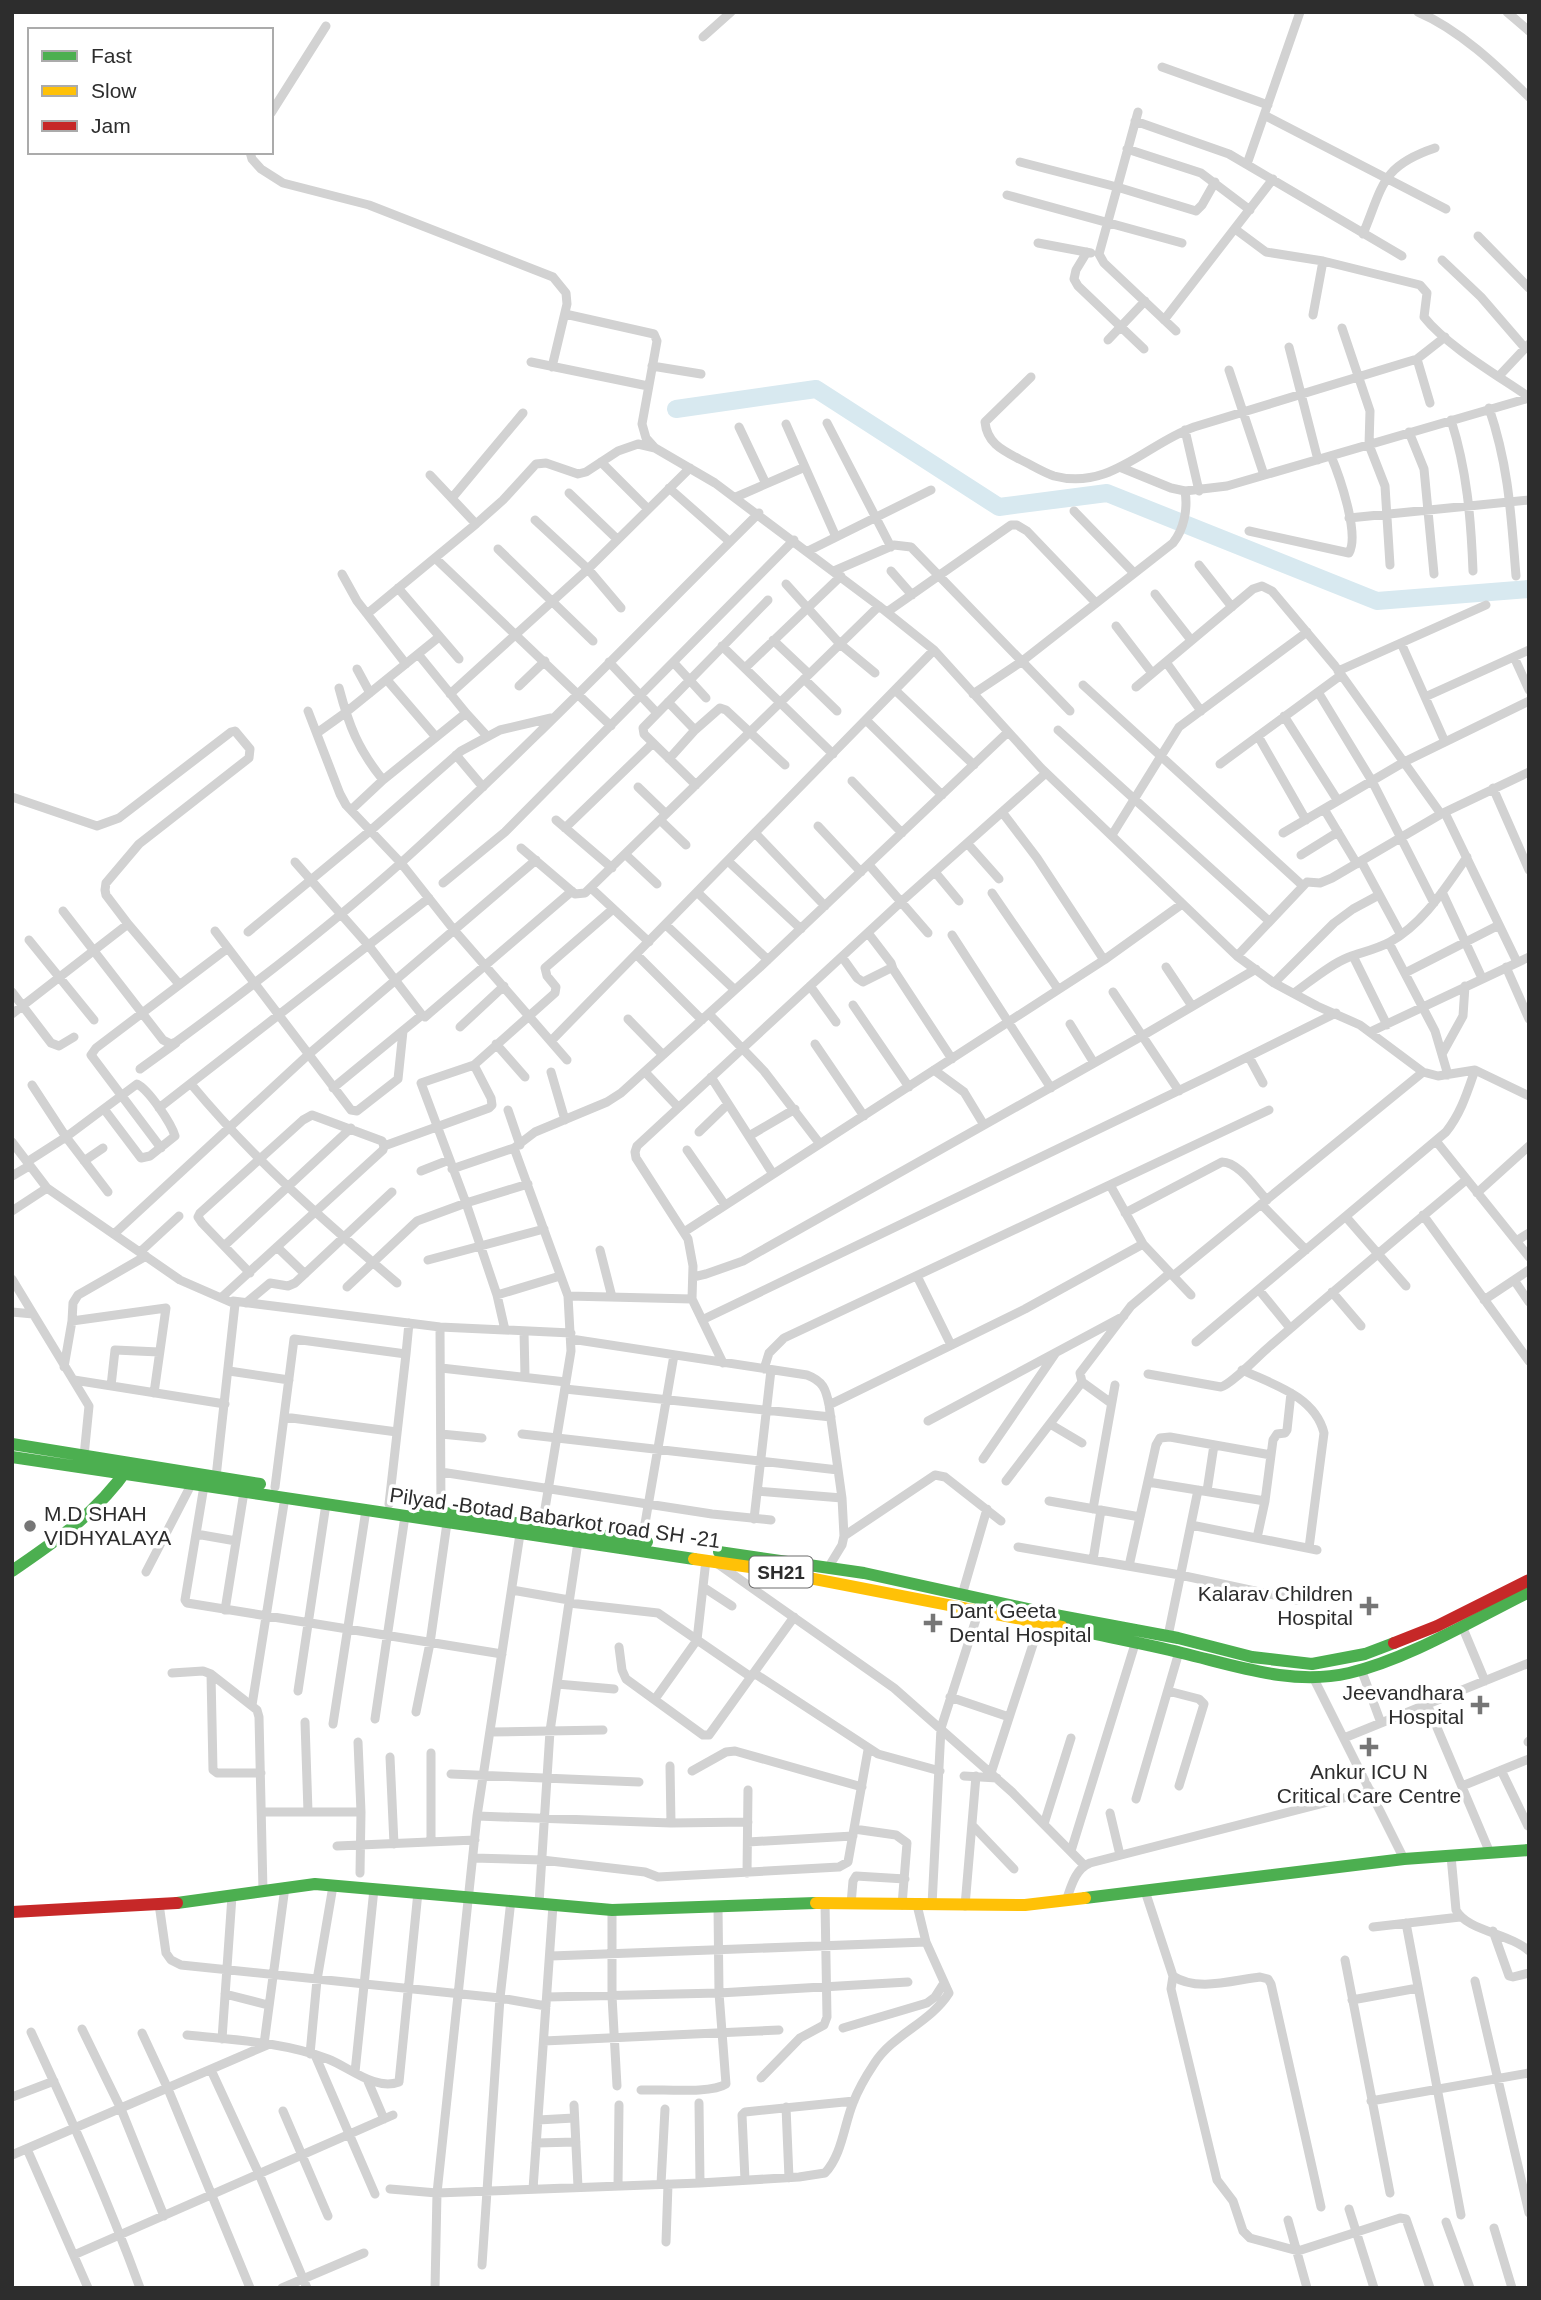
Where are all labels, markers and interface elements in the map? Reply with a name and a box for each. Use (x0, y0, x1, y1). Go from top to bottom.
legend (28, 28, 273, 154)
text: Fast (91, 44, 132, 67)
text: Slow (91, 79, 137, 102)
text: Jam (91, 114, 131, 137)
street label: Pilyad -Botad Babarkot road SH -21 (388, 1483, 722, 1552)
place label: M.D SHAH VIDHYALAYA (44, 1502, 171, 1549)
marker: M.D SHAH VIDHYALAYA (22, 1518, 38, 1534)
road number: SH21 (750, 1556, 812, 1588)
place label: Kalarav Children Hospital (1198, 1582, 1353, 1629)
marker: Kalarav Children Hospital (1359, 1596, 1379, 1616)
place label: Dant Geeta Dental Hospital (949, 1599, 1091, 1646)
marker: Dant Geeta Dental Hospital (923, 1613, 943, 1633)
place label: Jeevandhara Hospital (1343, 1681, 1464, 1728)
marker: Jeevandhara Hospital (1470, 1695, 1490, 1715)
marker: Ankur ICU N Critical Care Centre (1359, 1737, 1379, 1757)
place label: Ankur ICU N Critical Care Centre (1277, 1760, 1461, 1807)

